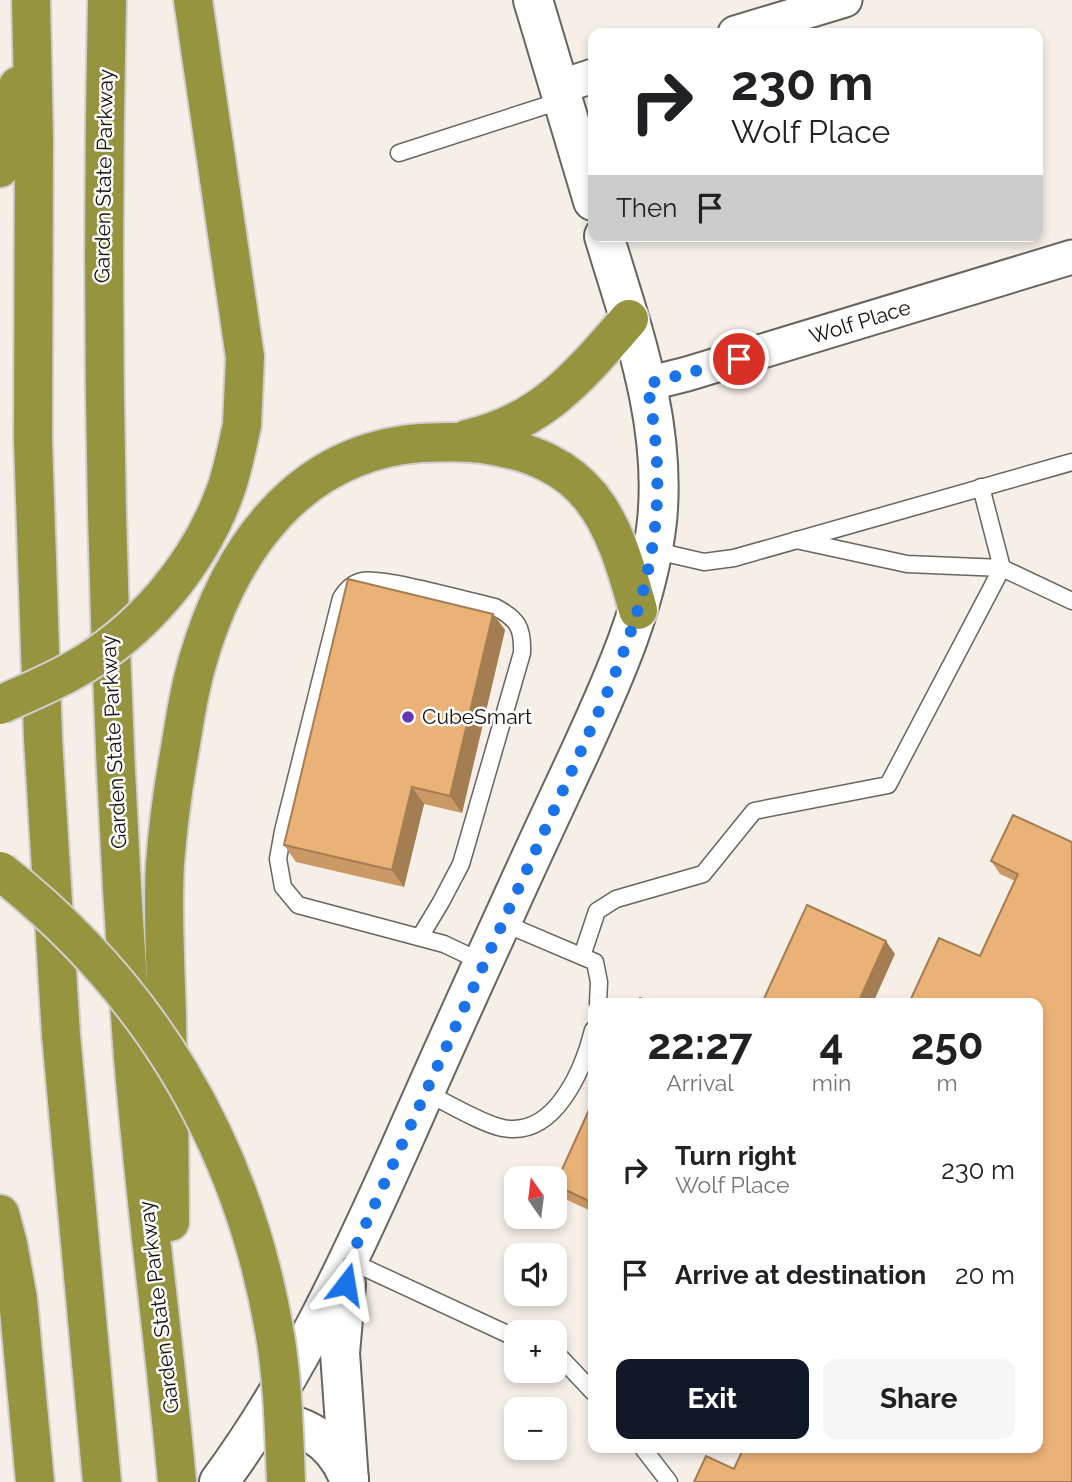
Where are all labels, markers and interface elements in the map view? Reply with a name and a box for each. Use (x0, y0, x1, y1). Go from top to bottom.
text: 230 m (731, 54, 873, 111)
icon: right (616, 56, 707, 147)
street label: Garden State Parkway (89, 69, 118, 283)
text: Wolf Place (731, 113, 890, 150)
icon: arrive (691, 189, 729, 227)
text: Then (616, 193, 677, 223)
street label: Wolf Place (806, 294, 914, 349)
pin (709, 329, 769, 389)
icon: arrive (720, 340, 758, 378)
street label: Garden State Parkway (95, 634, 132, 850)
place label: CubeSmart (422, 704, 532, 729)
marker: CubeSmart (400, 709, 416, 725)
text: 22:27 (647, 1020, 752, 1069)
text: 4 (820, 1020, 844, 1069)
text: 250 (911, 1020, 984, 1069)
text: Arrival (666, 1069, 734, 1096)
text: min (812, 1069, 851, 1096)
text: m (937, 1069, 958, 1096)
text: Turn right (675, 1141, 796, 1171)
icon: right (616, 1151, 654, 1189)
text: 230 m (941, 1155, 1015, 1185)
north arrow (504, 1166, 567, 1228)
map controls (504, 1166, 567, 1460)
text: Wolf Place (675, 1171, 790, 1198)
street label: Garden State Parkway (133, 1199, 184, 1415)
button: sound (504, 1243, 567, 1306)
position arrow (309, 1247, 383, 1321)
icon: arrive (616, 1256, 654, 1294)
text: Arrive at destination (675, 1260, 926, 1290)
text: 20 m (955, 1260, 1015, 1290)
button: + (504, 1320, 567, 1383)
button: Exit (616, 1359, 809, 1439)
button: Share (823, 1359, 1015, 1439)
button: − (504, 1397, 567, 1460)

